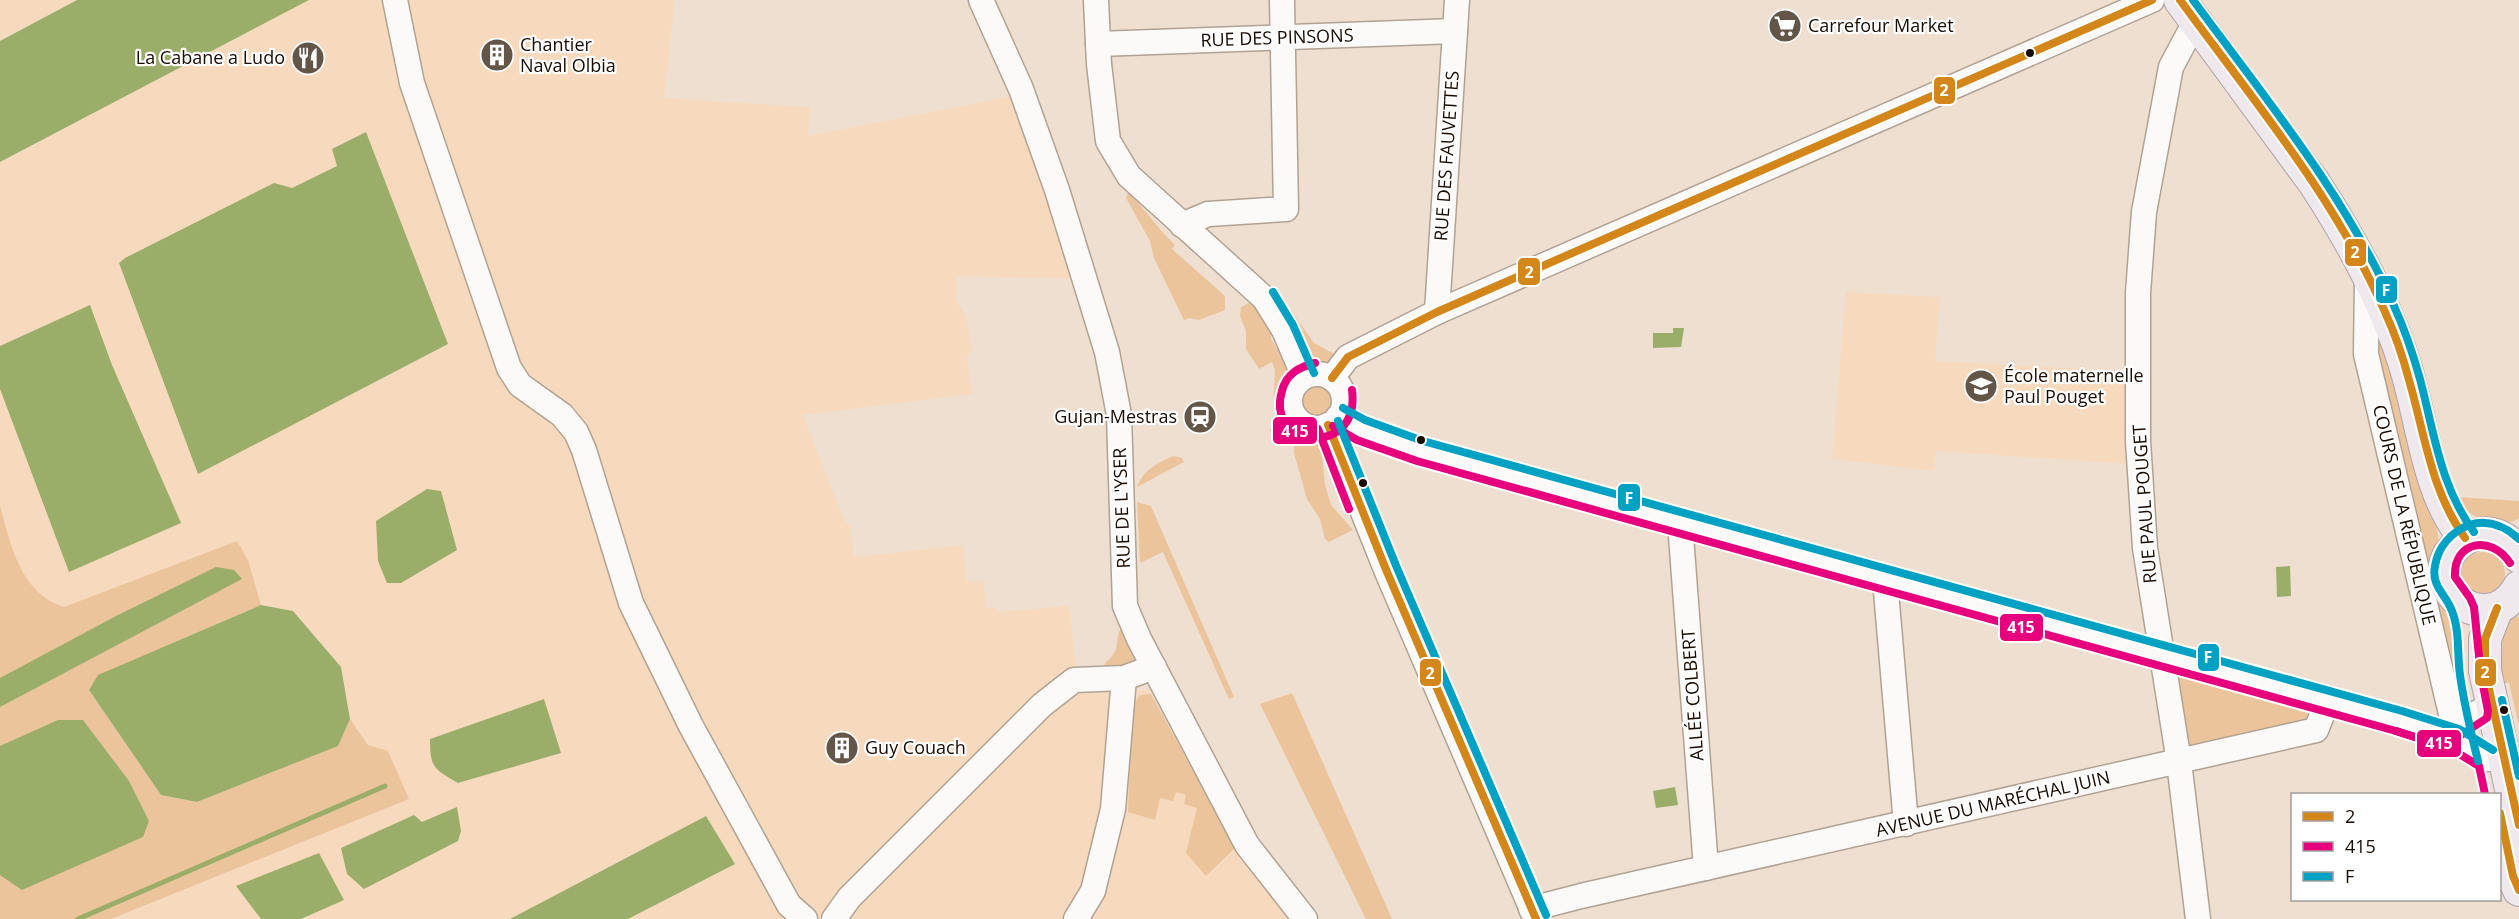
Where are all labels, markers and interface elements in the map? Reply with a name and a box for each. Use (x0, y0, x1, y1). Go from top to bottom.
supermarket icon: Carrefour Market (1767, 8, 1803, 44)
place label: Carrefour Market (1808, 13, 1954, 37)
street label: RUE DES PINSONS (1200, 22, 1354, 52)
place label: Chantier Naval Olbia (520, 32, 616, 77)
building icon: Chantier Naval Olbia (479, 37, 515, 73)
restaurant icon: La Cabane a Ludo (290, 40, 326, 76)
place label: La Cabane a Ludo (136, 45, 285, 69)
unlabelled marker (2024, 47, 2036, 59)
street label: RUE DES FAUVETTES (1428, 70, 1464, 242)
line badge: 2 (1933, 76, 1956, 105)
text: 2 (1939, 79, 1949, 101)
line badge: 2 (2344, 238, 2367, 267)
text: 2 (2350, 241, 2360, 263)
line badge: 2 (1517, 257, 1541, 286)
text: 2 (1524, 261, 1534, 283)
line badge: F (2375, 275, 2398, 304)
text: F (2382, 279, 2390, 301)
place label: École maternelle Paul Pouget (2004, 363, 2144, 408)
school or university icon: École maternelle Paul Pouget (1963, 368, 1999, 404)
station icon: Gujan-Mestras (1182, 399, 1218, 435)
street label: COURS DE LA RÉPUBLIQUE (2368, 402, 2442, 627)
place label: Gujan-Mestras (1054, 404, 1177, 428)
line badge: 415 (1272, 416, 1318, 445)
text: 415 (1281, 420, 1309, 442)
street label: RUE PAUL POUGET (2126, 424, 2162, 584)
unlabelled marker (1415, 434, 1427, 446)
street label: RUE DE L'YSER (1107, 447, 1135, 569)
unlabelled marker (1357, 477, 1369, 489)
line badge: F (1617, 483, 1641, 512)
text: F (1625, 487, 1633, 509)
line badge: 415 (1999, 613, 2044, 642)
text: 415 (2007, 616, 2035, 638)
street label: ALLÉE COLBERT (1675, 628, 1709, 762)
line badge: F (2197, 643, 2220, 672)
text: F (2204, 646, 2212, 668)
line badge: 2 (1419, 658, 1442, 687)
line badge: 2 (2474, 658, 2497, 687)
text: 2 (2480, 661, 2490, 683)
text: 2 (1425, 662, 1435, 684)
unlabelled marker (2498, 704, 2510, 716)
line badge: 415 (2416, 729, 2462, 758)
building icon: Guy Couach (824, 730, 860, 766)
text: 415 (2425, 732, 2453, 754)
place label: Guy Couach (865, 735, 966, 759)
street label: AVENUE DU MARÉCHAL JUIN (1873, 764, 2112, 842)
legend (2291, 793, 2501, 901)
text: 2 (2345, 804, 2355, 828)
text: 415 (2345, 834, 2376, 858)
text: F (2345, 864, 2354, 888)

